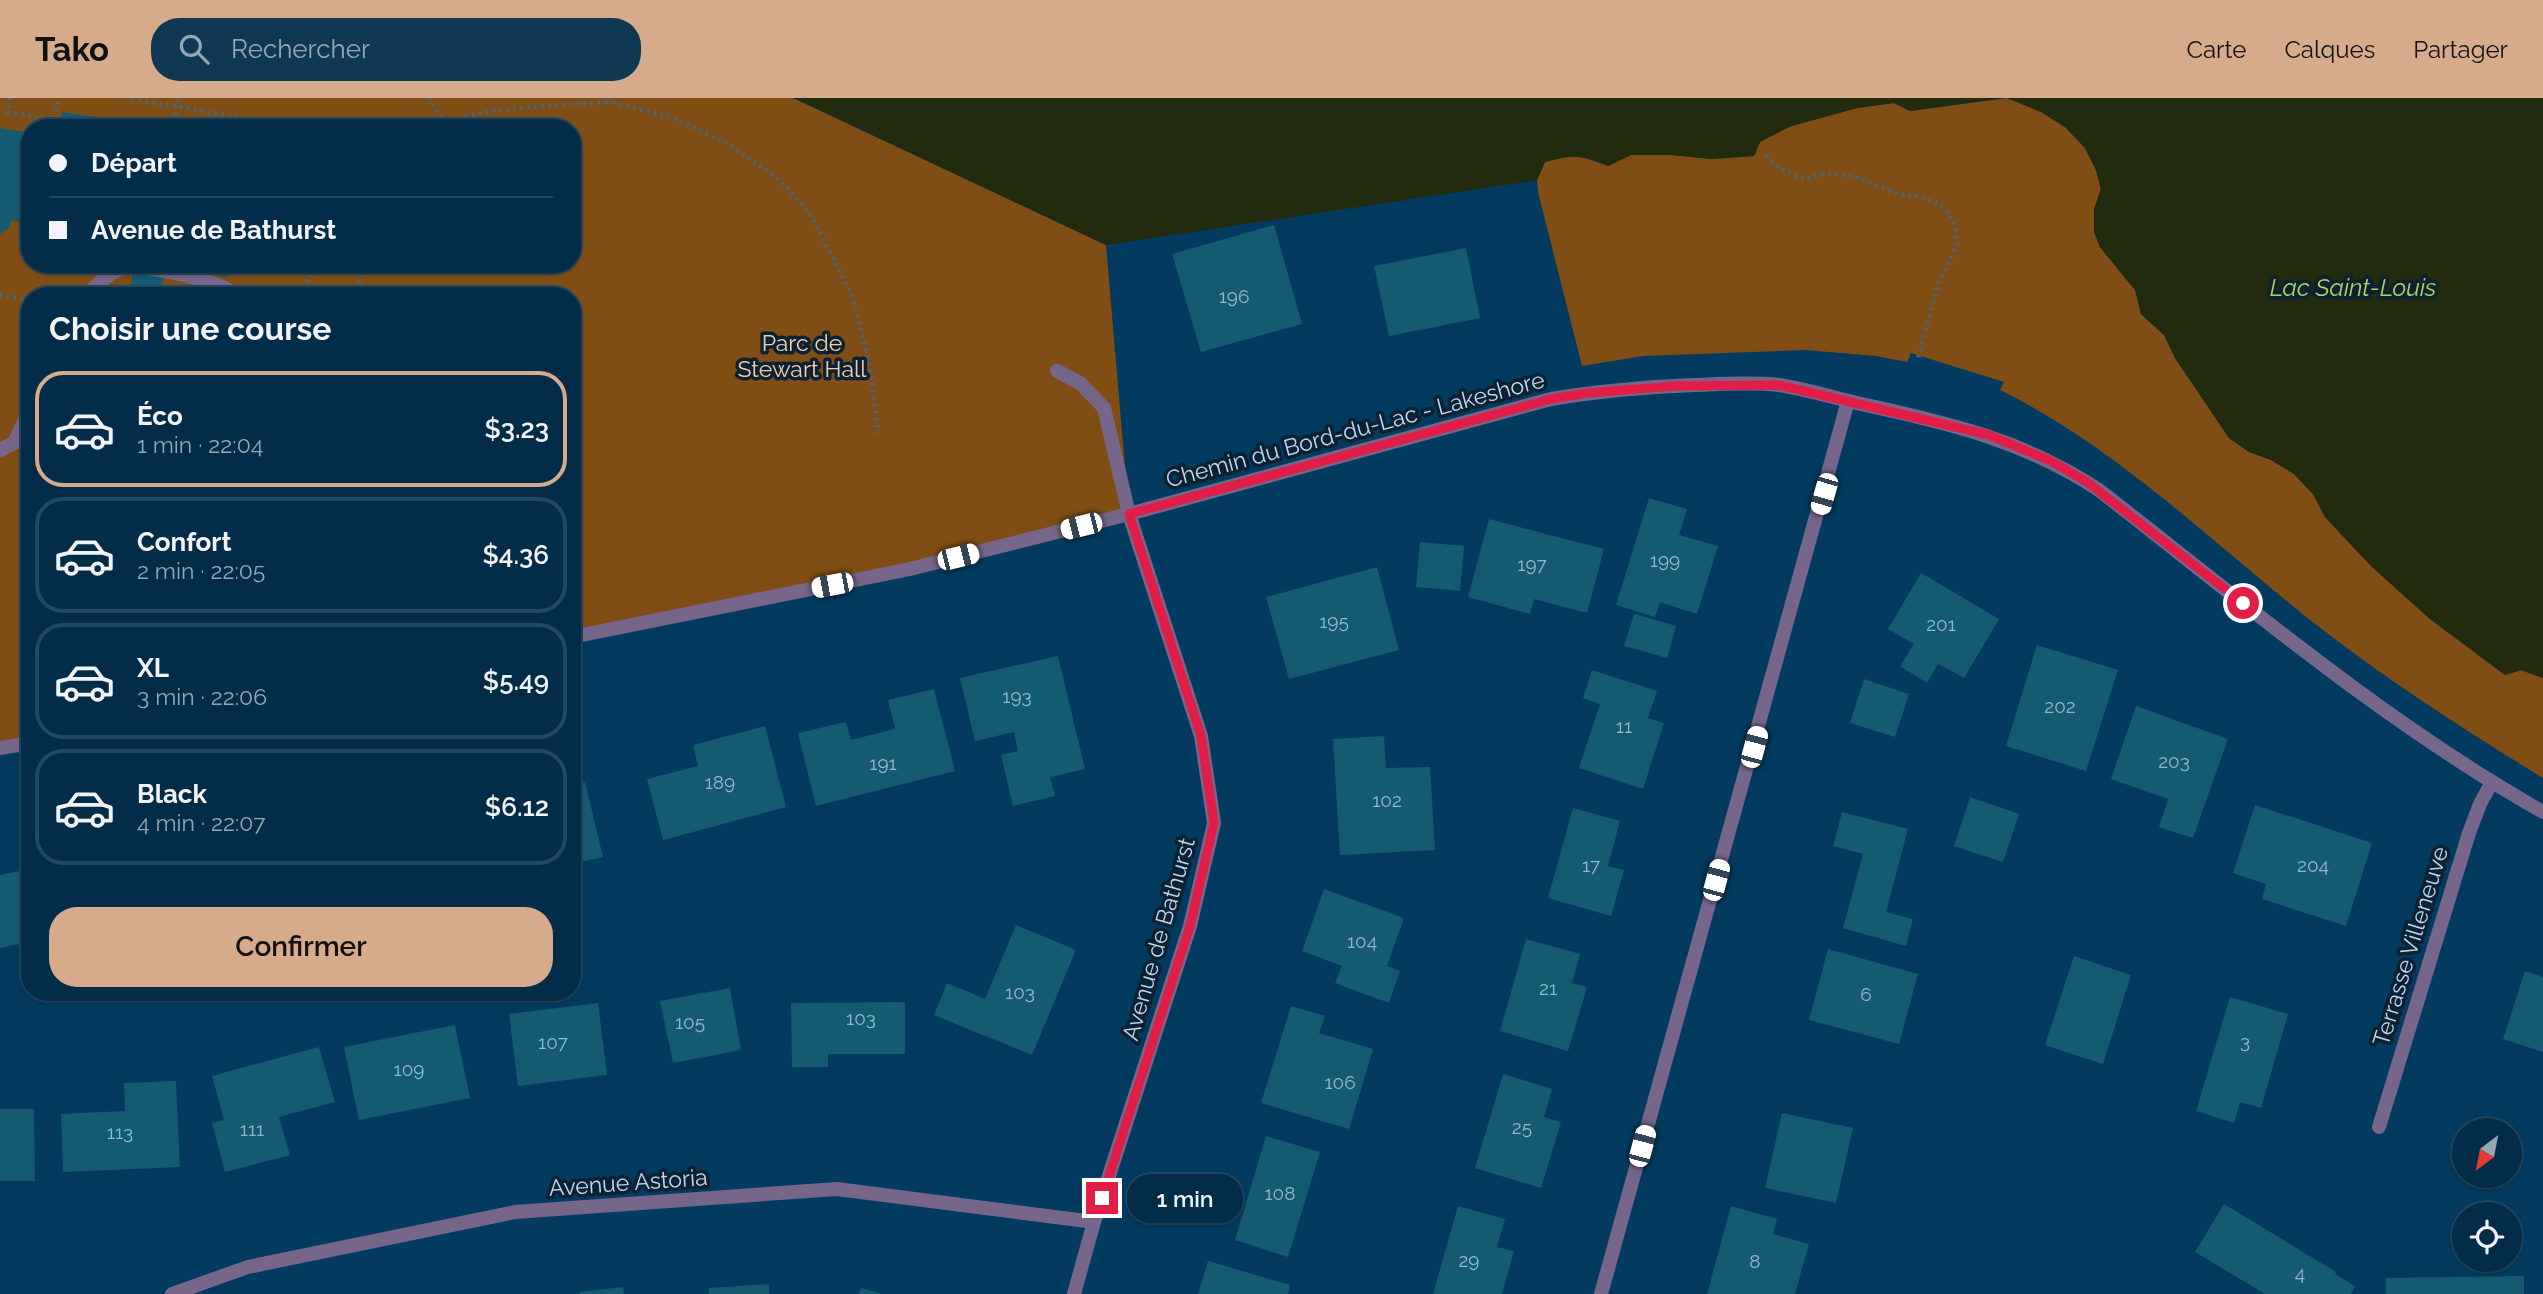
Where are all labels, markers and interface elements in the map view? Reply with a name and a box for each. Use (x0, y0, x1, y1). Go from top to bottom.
search box (151, 18, 641, 81)
text: Tako (35, 30, 109, 69)
icon: search (175, 30, 213, 68)
text: Rechercher (231, 34, 370, 64)
text: Carte (2187, 35, 2246, 64)
text: Calques (2284, 35, 2375, 64)
text: Partager (2413, 35, 2508, 64)
text: Départ (91, 148, 177, 178)
text: Avenue de Bathurst (91, 215, 336, 245)
water label: Lac Saint-Louis (2270, 273, 2436, 302)
house number: 196 (1219, 285, 1249, 307)
text: Choisir une course (49, 310, 332, 347)
park label: Parc de Stewart Hall (738, 329, 867, 382)
street label: Chemin du Bord-du-Lac - Lakeshore (1163, 365, 1547, 493)
icon: car (53, 398, 116, 461)
text: Éco (137, 401, 183, 431)
text: $3.23 (484, 414, 549, 444)
text: 1 min · 22:04 (137, 431, 263, 458)
car (1809, 471, 1840, 517)
car (1059, 511, 1104, 541)
icon: car (53, 524, 116, 587)
text: Confort (137, 527, 231, 557)
text: $4.36 (482, 540, 549, 570)
car (936, 542, 981, 572)
house number: 199 (1650, 549, 1680, 571)
house number: 197 (1517, 553, 1547, 575)
text: 2 min · 22:05 (137, 557, 265, 584)
car (810, 571, 855, 599)
route start (2227, 587, 2259, 619)
house number: 195 (1319, 610, 1349, 632)
house number: 201 (1926, 613, 1956, 635)
icon: car (53, 650, 116, 713)
text: XL (137, 653, 169, 683)
text: $5.49 (483, 666, 549, 696)
text: 3 min · 22:06 (137, 683, 267, 710)
house number: 193 (1002, 685, 1032, 707)
house number: 202 (2044, 695, 2076, 717)
house number: 11 (1616, 715, 1632, 737)
car (1739, 724, 1770, 770)
house number: 203 (2158, 750, 2190, 772)
house number: 191 (869, 752, 897, 774)
house number: 189 (705, 771, 735, 793)
icon: car (53, 776, 116, 839)
text: Black (137, 779, 207, 809)
house number: 102 (1372, 789, 1402, 811)
text: $6.12 (485, 792, 549, 822)
text: 4 min · 22:07 (137, 809, 266, 836)
street label: Avenue de Bathurst (1116, 834, 1200, 1043)
street label: Terrasse Villeneuve (2367, 843, 2453, 1049)
house number: 17 (1582, 854, 1600, 876)
house number: 204 (2297, 854, 2329, 876)
car (1701, 857, 1732, 903)
button: Confirmer (49, 907, 553, 987)
house number: 104 (1347, 930, 1377, 952)
house number: 21 (1539, 977, 1557, 999)
house number: 103 (1005, 981, 1035, 1003)
house number: 6 (1860, 983, 1872, 1005)
house number: 103 (846, 1007, 876, 1029)
house number: 105 (675, 1011, 705, 1033)
house number: 3 (2240, 1030, 2250, 1052)
house number: 107 (538, 1031, 568, 1053)
house number: 109 (394, 1058, 424, 1080)
house number: 106 (1324, 1071, 1356, 1093)
house number: 25 (1512, 1116, 1532, 1138)
house number: 111 (240, 1118, 264, 1140)
north arrow (2452, 1118, 2522, 1188)
map controls (2452, 1118, 2522, 1272)
house number: 113 (107, 1121, 133, 1143)
car (1627, 1123, 1658, 1169)
street label: Avenue Astoria (548, 1163, 708, 1201)
callout: 1 min (1126, 1174, 1242, 1222)
route end (1086, 1182, 1118, 1214)
house number: 108 (1264, 1182, 1296, 1204)
text: 1 min (1156, 1185, 1214, 1212)
button: locate (2452, 1202, 2522, 1272)
house number: 29 (1458, 1249, 1480, 1271)
house number: 8 (1749, 1250, 1761, 1272)
house number: 4 (2295, 1262, 2305, 1284)

